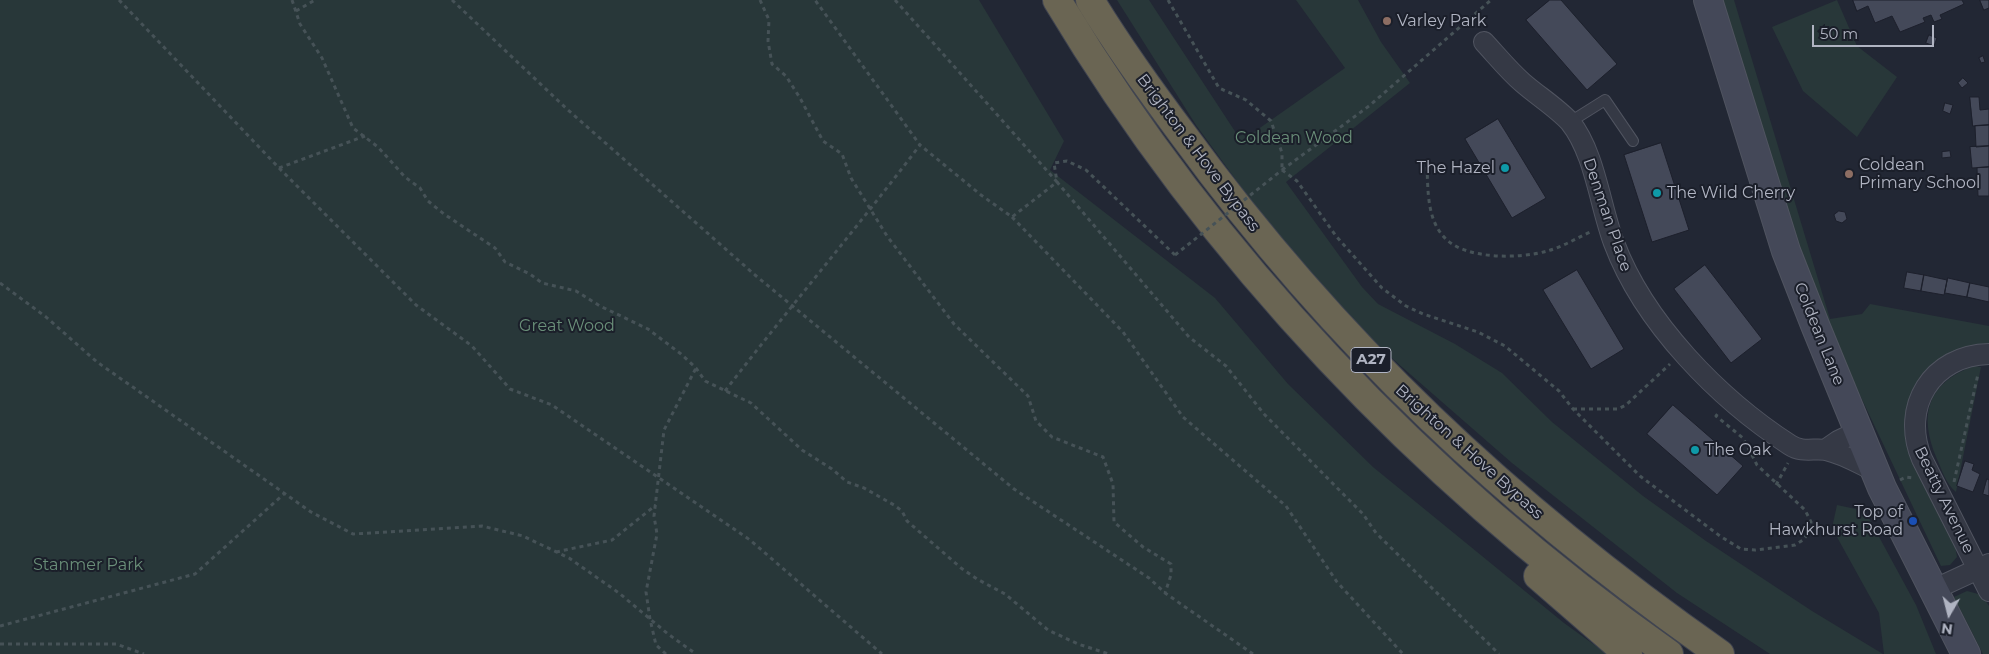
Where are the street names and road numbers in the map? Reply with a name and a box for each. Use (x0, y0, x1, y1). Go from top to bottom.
street label: Brighton & Hove Bypass (1132, 70, 1264, 236)
street label: Denman Place (1579, 156, 1635, 274)
street label: Coldean Lane (1790, 280, 1848, 388)
road number: A27 (1351, 348, 1391, 372)
street label: Brighton & Hove Bypass (1391, 381, 1547, 523)
street label: Beatty Avenue (1910, 443, 1978, 557)

